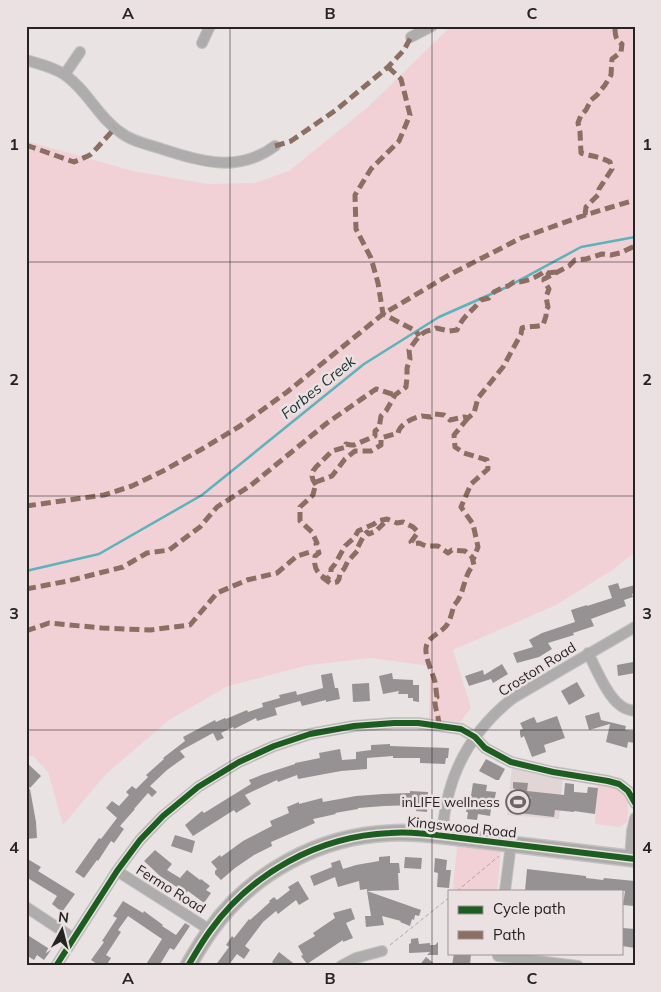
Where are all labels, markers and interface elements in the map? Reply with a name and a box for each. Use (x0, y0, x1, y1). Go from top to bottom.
text: A (122, 3, 134, 23)
text: B (324, 3, 336, 23)
text: C (527, 3, 538, 23)
text: 1 (9, 134, 19, 154)
text: 1 (642, 134, 652, 154)
water label: Forbes Creek (277, 350, 360, 423)
text: 2 (9, 369, 19, 389)
text: 2 (642, 369, 652, 389)
text: 3 (9, 603, 19, 623)
text: 3 (642, 603, 652, 623)
street label: Croston Road (495, 638, 579, 700)
sports icon: inLIFE wellness (505, 789, 531, 815)
place label: inLIFE wellness (401, 793, 500, 811)
street label: Kingswood Road (406, 812, 518, 842)
text: 4 (9, 837, 19, 857)
text: 4 (642, 837, 652, 857)
street label: Fermo Road (133, 861, 209, 917)
legend (448, 890, 624, 954)
text: Cycle path (493, 899, 566, 918)
north arrow (38, 904, 88, 954)
text: N (57, 908, 70, 927)
text: Path (493, 925, 525, 944)
text: A (122, 968, 134, 988)
text: B (324, 968, 336, 988)
text: C (527, 968, 538, 988)

